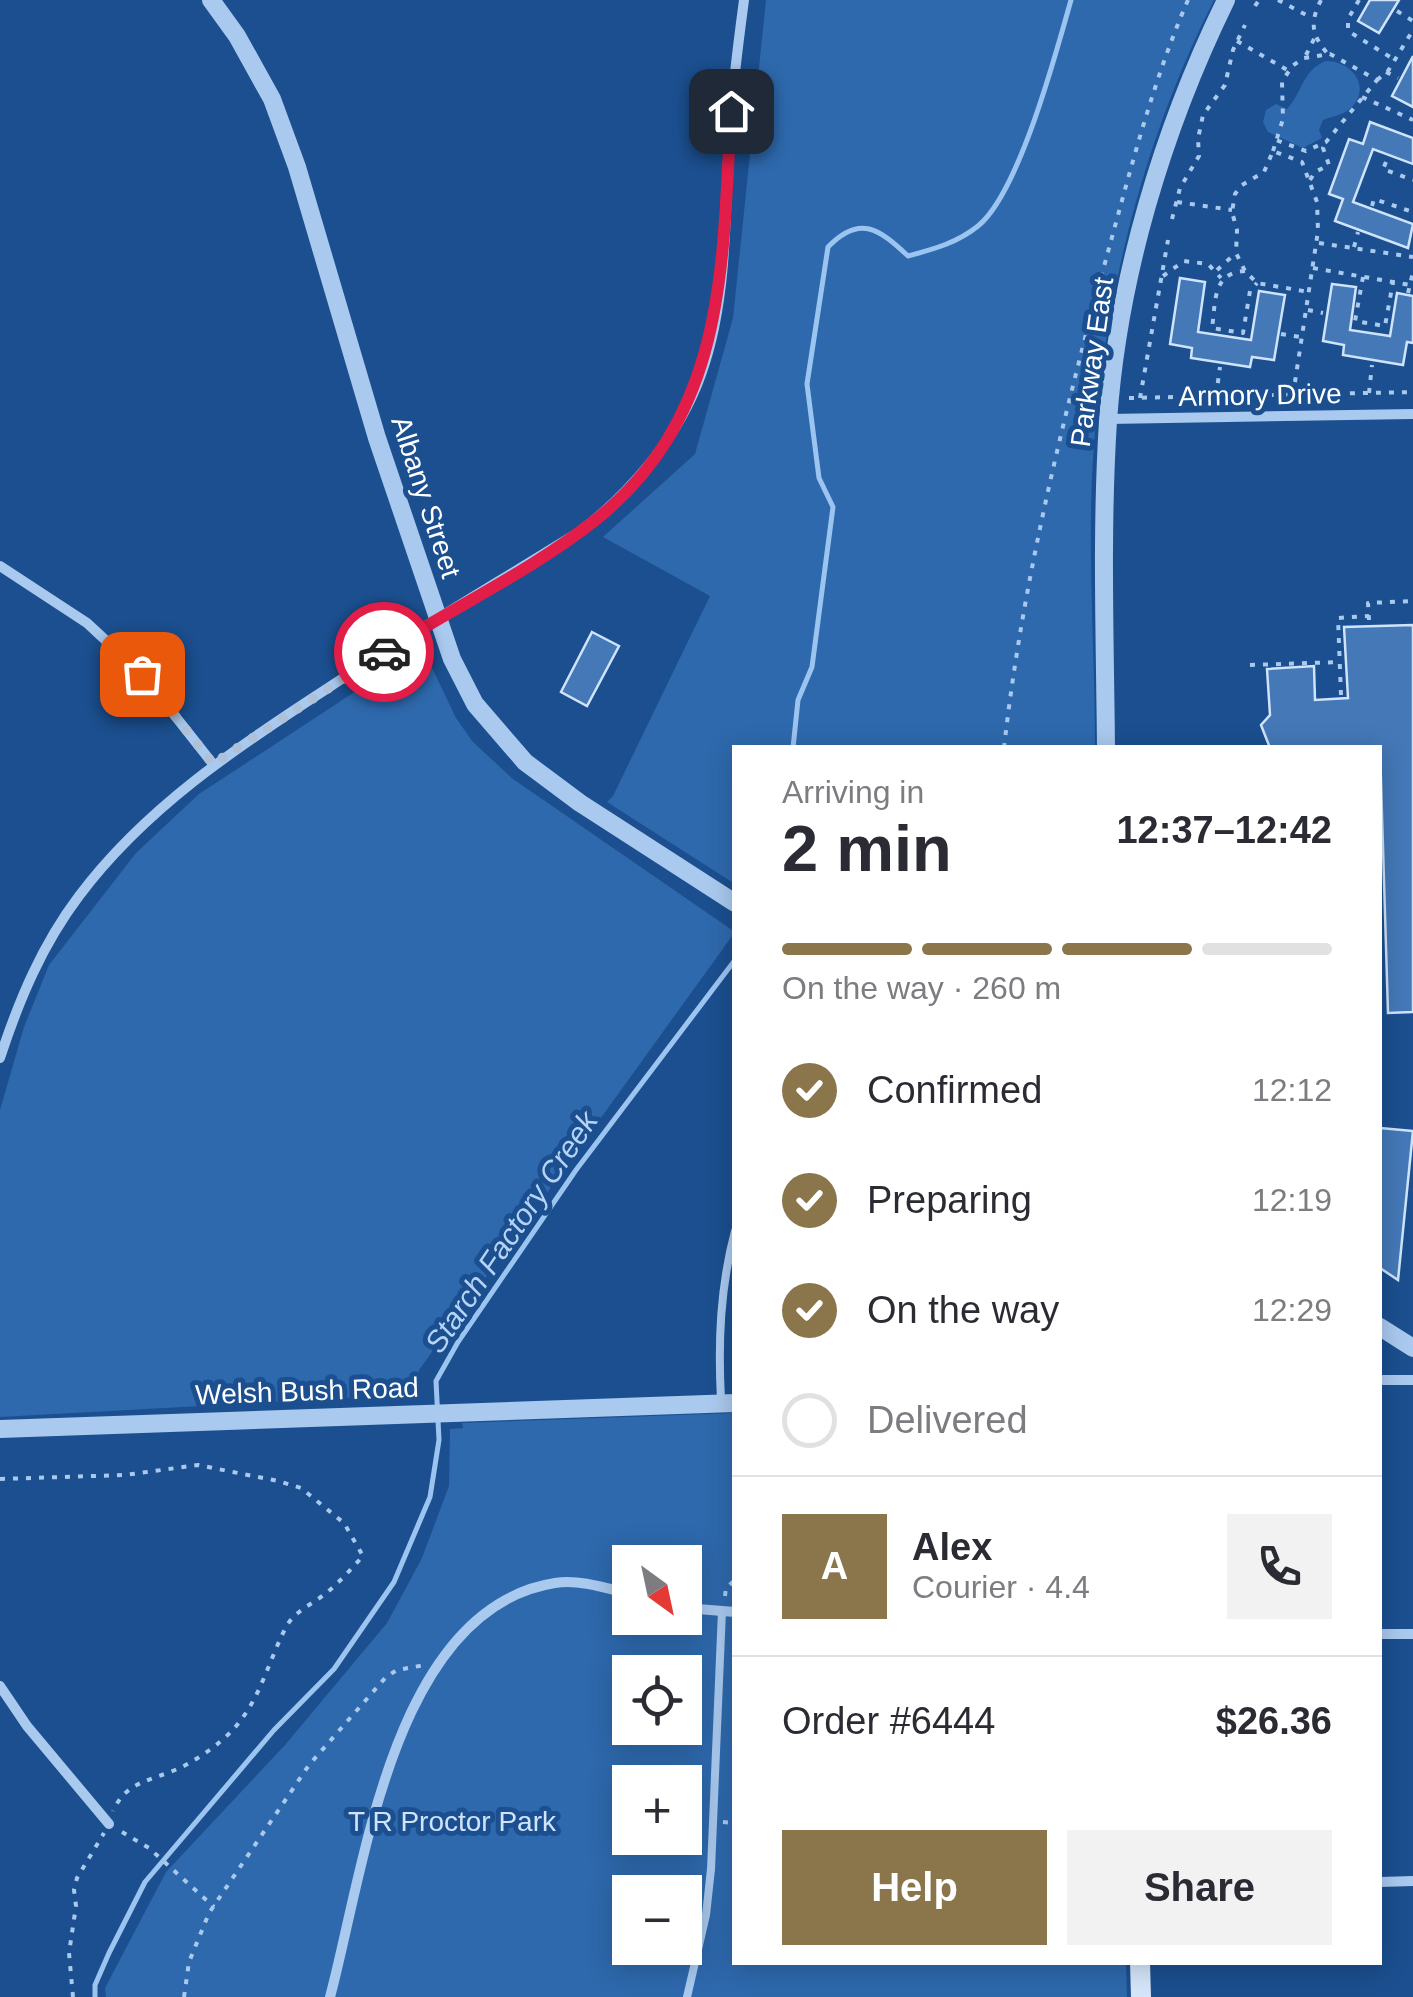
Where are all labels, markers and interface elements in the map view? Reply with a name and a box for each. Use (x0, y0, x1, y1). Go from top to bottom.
pin (689, 69, 774, 154)
icon: home (704, 84, 759, 139)
street label: Parkway East (1065, 275, 1119, 449)
street label: Armory Drive (1178, 378, 1342, 412)
street label: Albany Street (385, 412, 467, 582)
courier (334, 602, 434, 702)
icon: car (357, 625, 412, 680)
pin (100, 632, 185, 717)
icon: bag (115, 647, 170, 702)
text: Arriving in (782, 774, 924, 810)
text: 12:37–12:42 (1116, 809, 1332, 851)
text: 2 min (782, 812, 952, 885)
text: On the way · 260 m (782, 970, 1061, 1006)
icon: check (782, 1063, 837, 1118)
text: Confirmed (867, 1069, 1042, 1111)
text: 12:12 (1252, 1072, 1332, 1108)
water label: Starch Factory Creek (418, 1104, 605, 1359)
icon: check (782, 1173, 837, 1228)
text: Preparing (867, 1179, 1032, 1221)
text: 12:19 (1252, 1182, 1332, 1218)
icon: check (782, 1283, 837, 1338)
text: On the way (867, 1289, 1059, 1331)
text: 12:29 (1252, 1292, 1332, 1328)
street label: Welsh Bush Road (195, 1372, 419, 1410)
text: Delivered (867, 1399, 1028, 1441)
button: phone (1227, 1514, 1332, 1619)
text: Alex (912, 1526, 992, 1568)
north arrow (612, 1545, 702, 1635)
map controls (612, 1545, 702, 1965)
text: A (821, 1545, 848, 1587)
text: Courier · 4.4 (912, 1569, 1090, 1605)
button: locate (612, 1655, 702, 1745)
text: Order #6444 (782, 1700, 995, 1742)
text: $26.36 (1216, 1700, 1332, 1742)
button: + (612, 1765, 702, 1855)
park label: T R Proctor Park (348, 1806, 557, 1837)
button: Help (782, 1830, 1047, 1945)
button: Share (1067, 1830, 1332, 1945)
button: − (612, 1875, 702, 1965)

